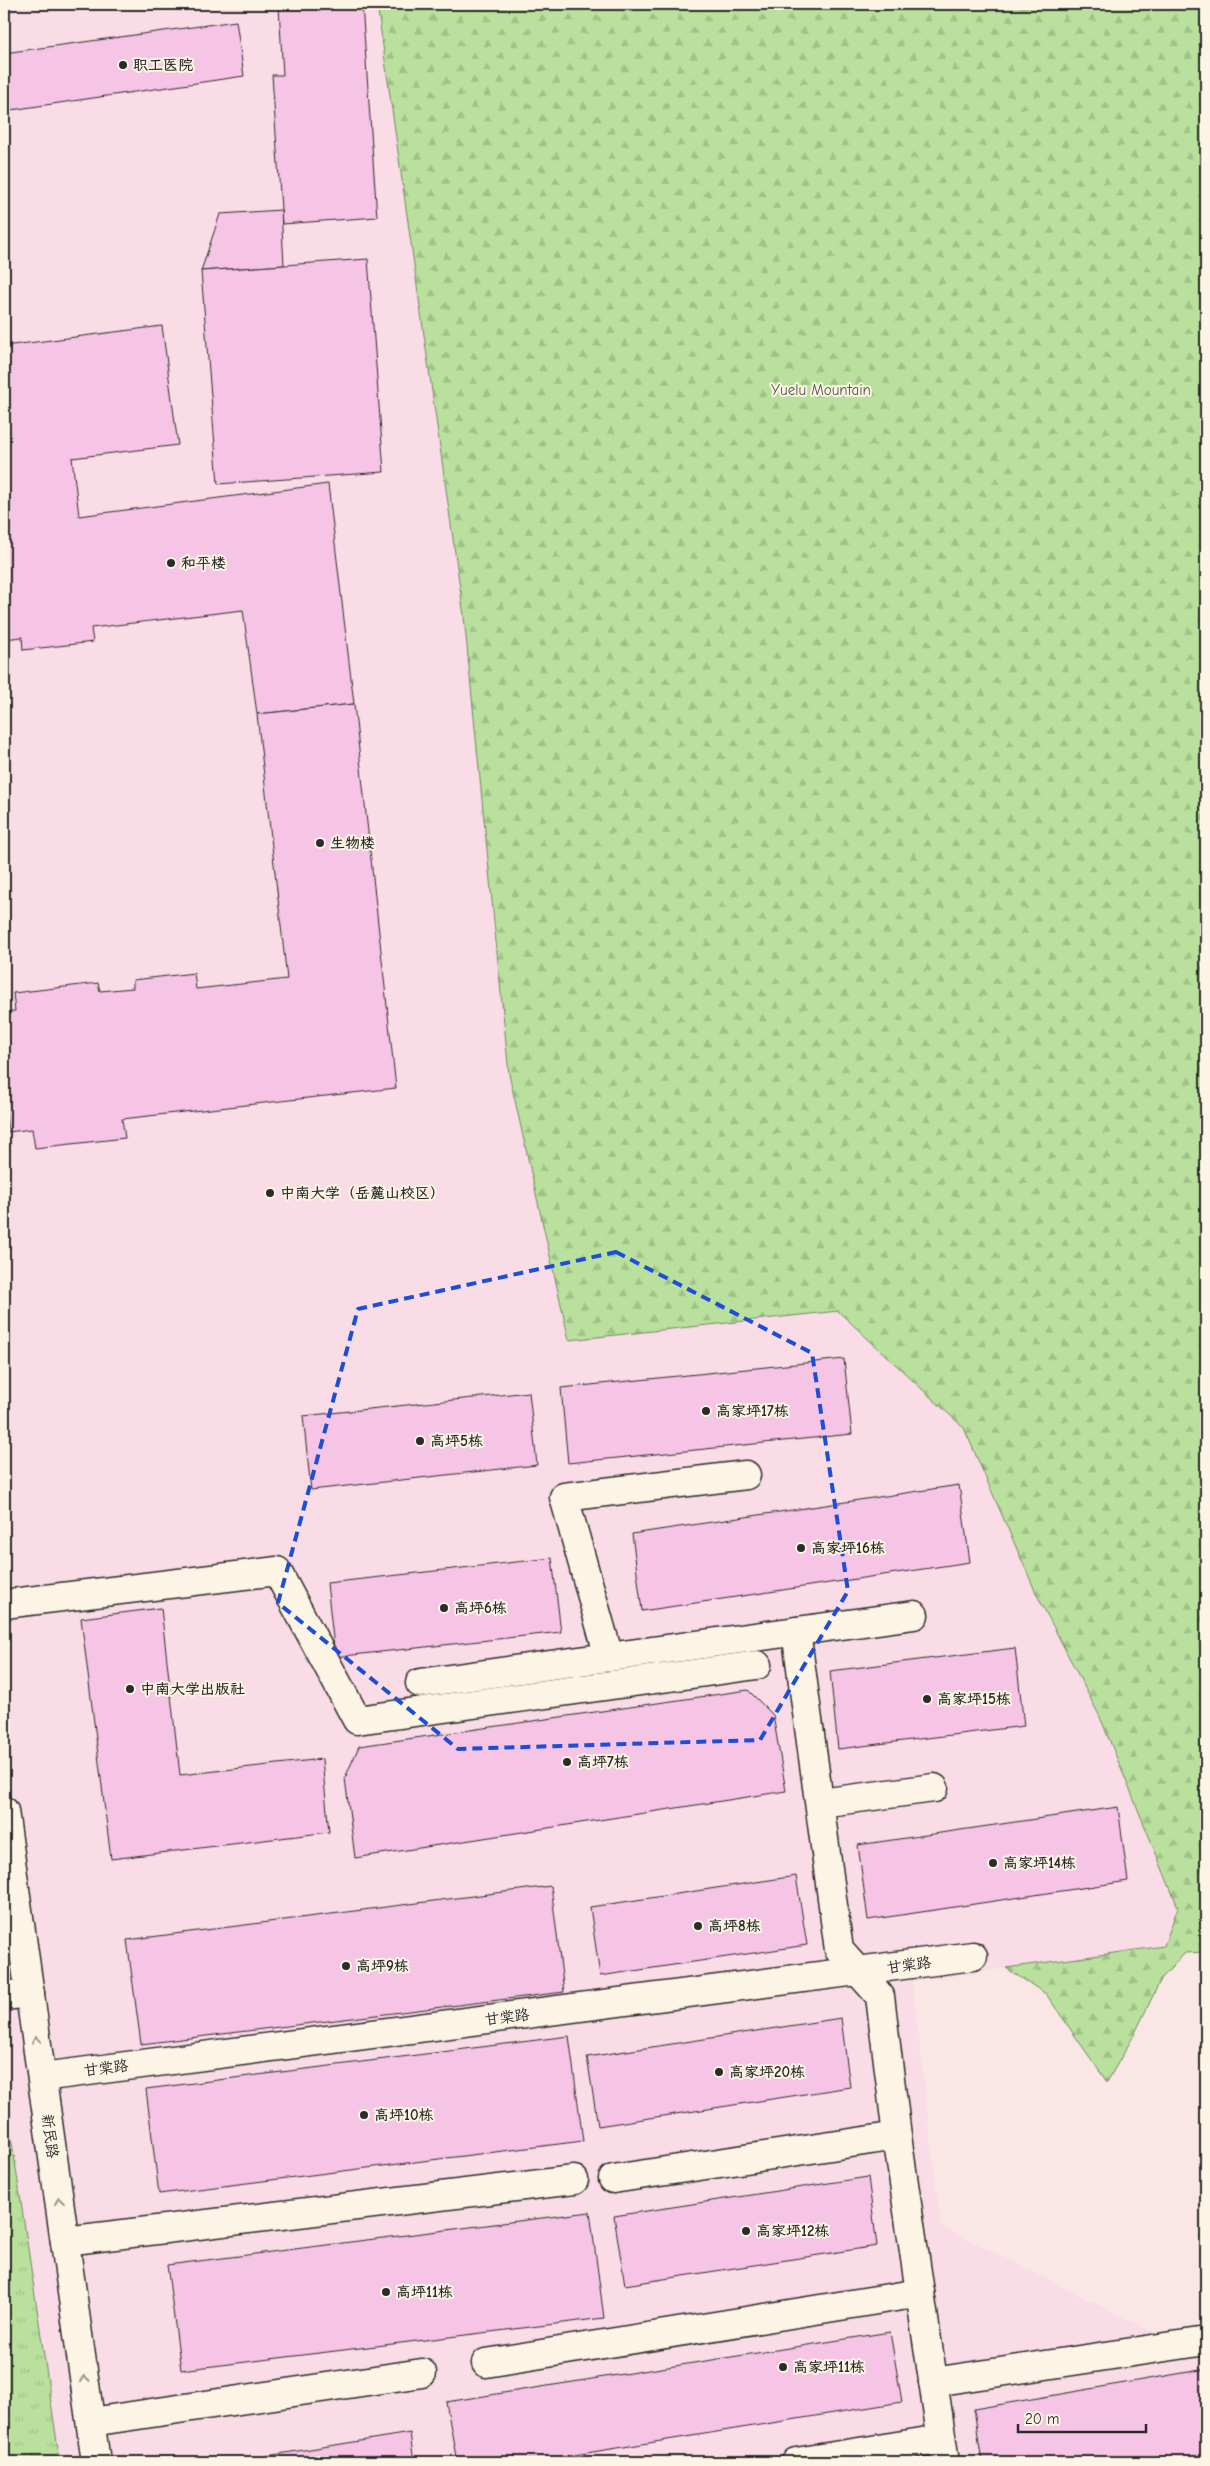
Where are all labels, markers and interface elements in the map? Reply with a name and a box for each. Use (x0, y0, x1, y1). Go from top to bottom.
place label: 职工医院 (133, 56, 193, 74)
marker: 职工医院 (117, 59, 129, 71)
park label: Yuelu Mountain (771, 381, 871, 399)
place label: 和平楼 (181, 554, 226, 572)
marker: 和平楼 (165, 557, 177, 569)
place label: 生物楼 (330, 834, 375, 852)
marker: 生物楼 (314, 837, 326, 849)
place label: 中南大学（岳麓山校区） (280, 1184, 445, 1202)
marker: 中南大学（岳麓山校区） (264, 1187, 276, 1199)
place label: 高家坪17栋 (716, 1402, 789, 1420)
marker: 高家坪17栋 (700, 1405, 712, 1417)
place label: 高坪5栋 (430, 1432, 483, 1450)
marker: 高坪5栋 (414, 1435, 426, 1447)
place label: 高家坪16栋 (811, 1539, 885, 1557)
marker: 高家坪16栋 (795, 1542, 807, 1554)
place label: 高坪6栋 (454, 1599, 507, 1617)
marker: 高坪6栋 (438, 1602, 450, 1614)
place label: 中南大学出版社 (140, 1680, 245, 1698)
marker: 中南大学出版社 (124, 1683, 136, 1695)
place label: 高家坪15栋 (937, 1690, 1011, 1708)
marker: 高家坪15栋 (921, 1693, 933, 1705)
place label: 高坪7栋 (577, 1753, 629, 1771)
marker: 高坪7栋 (561, 1756, 573, 1768)
place label: 高家坪14栋 (1003, 1854, 1076, 1872)
marker: 高家坪14栋 (987, 1857, 999, 1869)
place label: 高坪8栋 (708, 1917, 761, 1935)
marker: 高坪8栋 (692, 1920, 704, 1932)
street label: 甘棠路 (885, 1953, 933, 1977)
place label: 高坪9栋 (356, 1957, 409, 1975)
marker: 高坪9栋 (340, 1960, 352, 1972)
street label: 甘棠路 (484, 2005, 530, 2029)
one-way arrow (32, 2036, 42, 2045)
street label: 甘棠路 (83, 2056, 129, 2080)
place label: 高家坪20栋 (729, 2063, 805, 2081)
marker: 高家坪20栋 (713, 2066, 725, 2078)
place label: 高坪10栋 (374, 2106, 433, 2124)
marker: 高坪10栋 (358, 2109, 370, 2121)
street label: 新民路 (38, 2112, 62, 2160)
one-way arrow (54, 2197, 65, 2205)
place label: 高家坪12栋 (756, 2222, 829, 2240)
marker: 高家坪12栋 (740, 2225, 752, 2237)
place label: 高坪11栋 (396, 2283, 453, 2301)
marker: 高坪11栋 (380, 2286, 392, 2298)
place label: 高家坪11栋 (793, 2358, 865, 2376)
marker: 高家坪11栋 (777, 2361, 789, 2373)
one-way arrow (80, 2375, 90, 2384)
scale bar (1018, 2401, 1145, 2433)
text: 20 m (1025, 2410, 1059, 2428)

